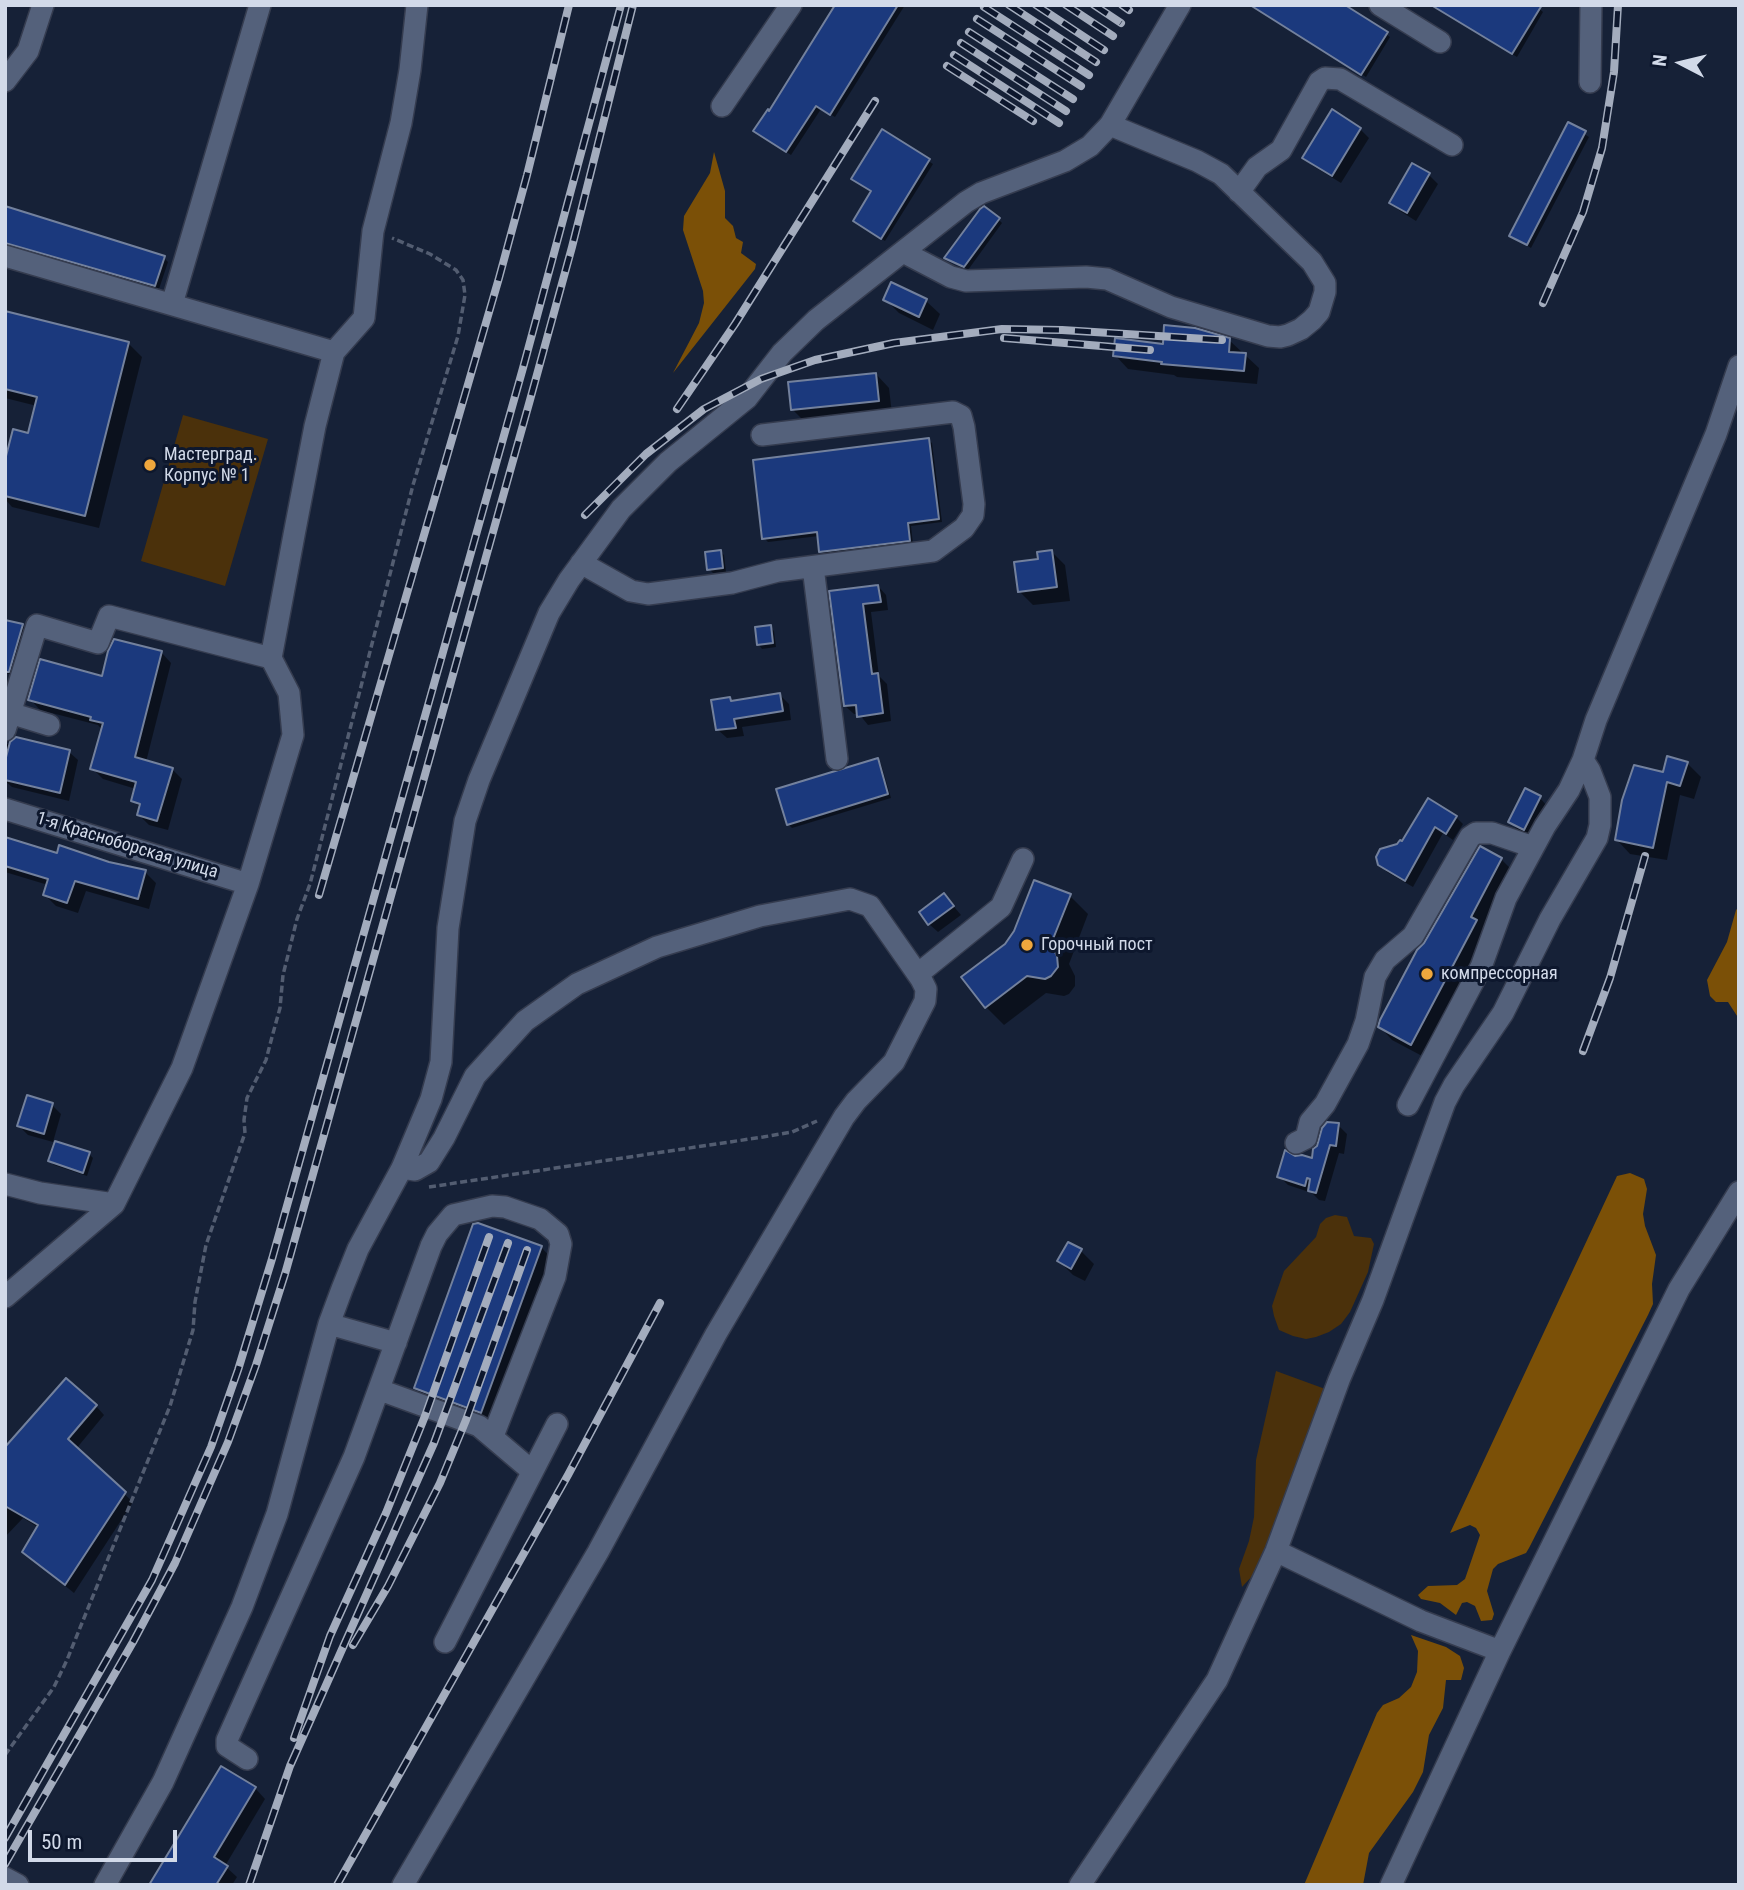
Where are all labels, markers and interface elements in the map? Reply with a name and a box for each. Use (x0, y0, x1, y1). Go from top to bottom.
north arrow (1646, 28, 1716, 98)
text: N (1648, 53, 1672, 68)
place label: Мастерград. Корпус № 1 (164, 444, 257, 486)
marker: Мастерград. Корпус № 1 (142, 457, 158, 473)
street label: 1-я Красноборская улица (34, 808, 220, 884)
place label: Горочный пост (1041, 934, 1153, 956)
marker: Горочный пост (1019, 937, 1035, 953)
place label: компрессорная (1441, 963, 1558, 985)
marker: компрессорная (1419, 966, 1435, 982)
scale bar (32, 1816, 180, 1860)
text: 50 m (41, 1830, 82, 1854)

